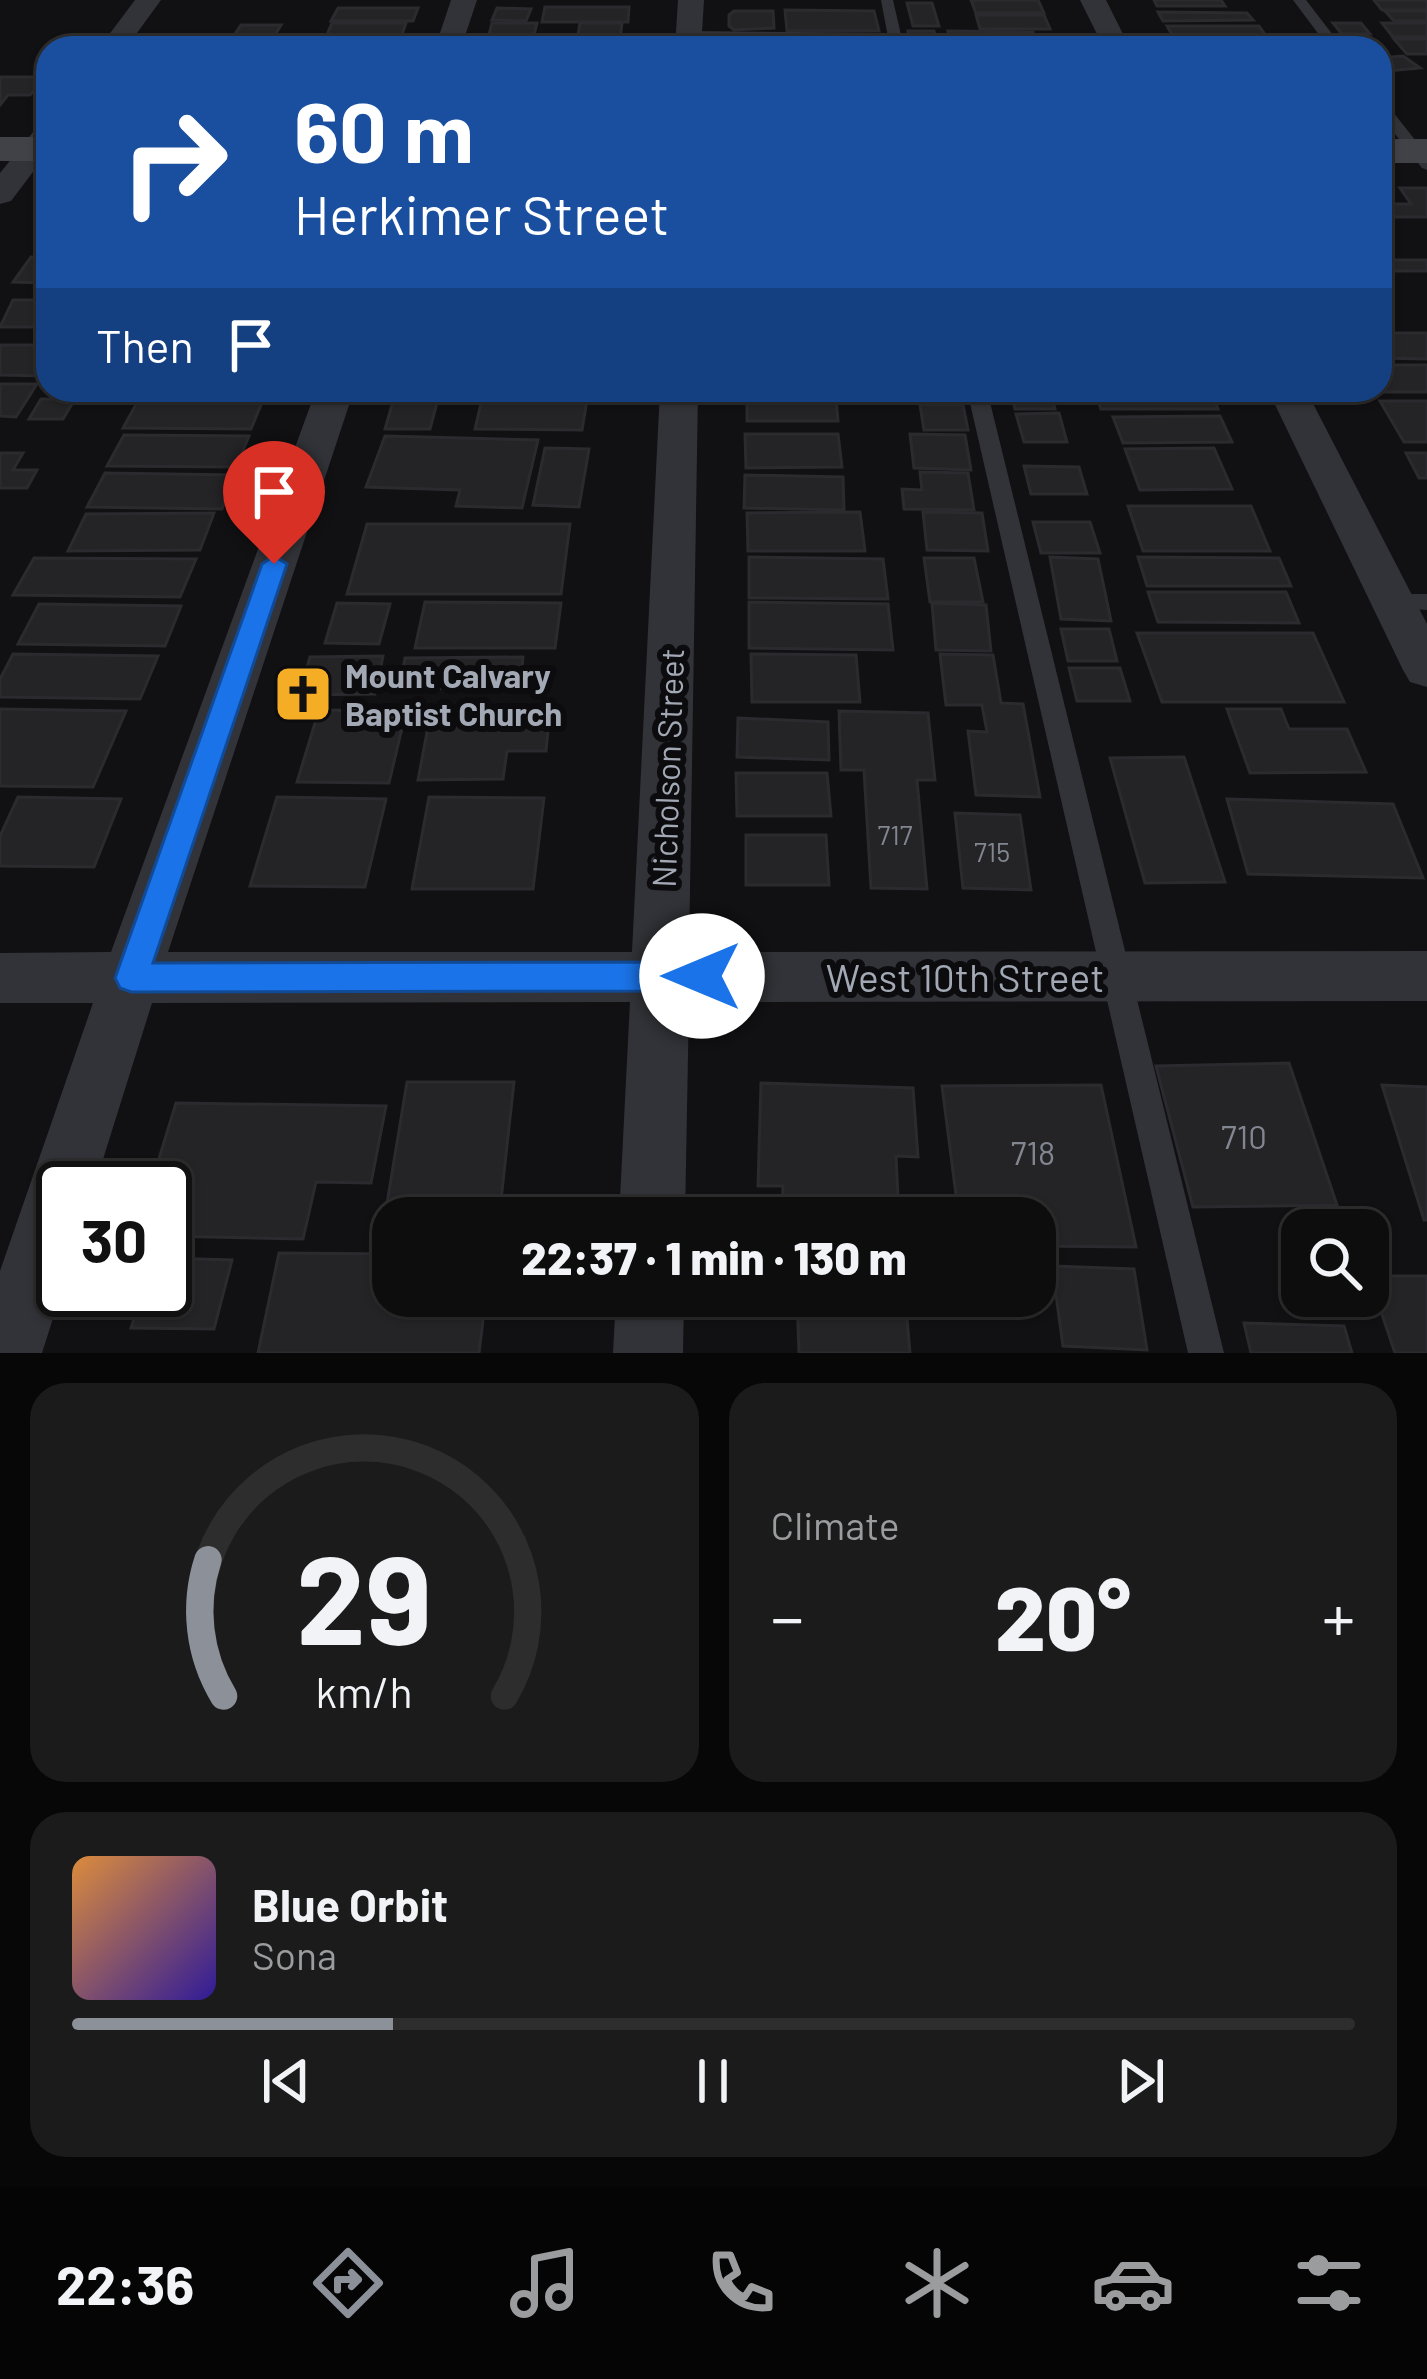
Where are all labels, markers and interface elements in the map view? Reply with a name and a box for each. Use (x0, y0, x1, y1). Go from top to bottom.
text: 60 m (294, 79, 474, 180)
icon: right (96, 84, 252, 240)
text: Herkimer Street (294, 181, 670, 246)
icon: arrive (218, 312, 284, 378)
text: Then (96, 318, 194, 372)
pin (223, 441, 325, 564)
icon: arrive (241, 459, 307, 525)
street label: Nicholson Street (643, 648, 691, 888)
place label: Mount Calvary Baptist Church (345, 655, 562, 733)
church icon: Mount Calvary Baptist Church (272, 663, 334, 725)
house number: 717 (877, 818, 913, 850)
house number: 715 (974, 835, 1010, 867)
position arrow (639, 913, 765, 1039)
street label: West 10th Street (826, 953, 1104, 1000)
house number: 710 (1221, 1116, 1267, 1156)
house number: 718 (1011, 1132, 1055, 1172)
speed limit sign: 30 (36, 1161, 192, 1317)
map controls (1281, 1209, 1389, 1317)
button: search (1281, 1209, 1389, 1317)
text: 22:37 · 1 min · 130 m (521, 1230, 907, 1284)
text: Climate (771, 1501, 900, 1548)
text: 29 (296, 1520, 432, 1670)
text: 20° (995, 1561, 1131, 1669)
text: − (771, 1576, 804, 1655)
text: + (1322, 1576, 1355, 1655)
text: km/h (316, 1664, 413, 1716)
text: Blue Orbit (252, 1877, 448, 1931)
text: Sona (252, 1931, 337, 1978)
icon: previous (253, 2048, 319, 2114)
icon: pause (680, 2048, 746, 2114)
icon: next (1108, 2048, 1174, 2114)
icon: directions (306, 2241, 390, 2325)
icon: music (503, 2241, 587, 2325)
icon: phone (699, 2241, 783, 2325)
icon: climate (895, 2241, 979, 2325)
icon: car (1091, 2241, 1175, 2325)
icon: filters (1287, 2241, 1371, 2325)
text: 22:36 (56, 2251, 194, 2316)

